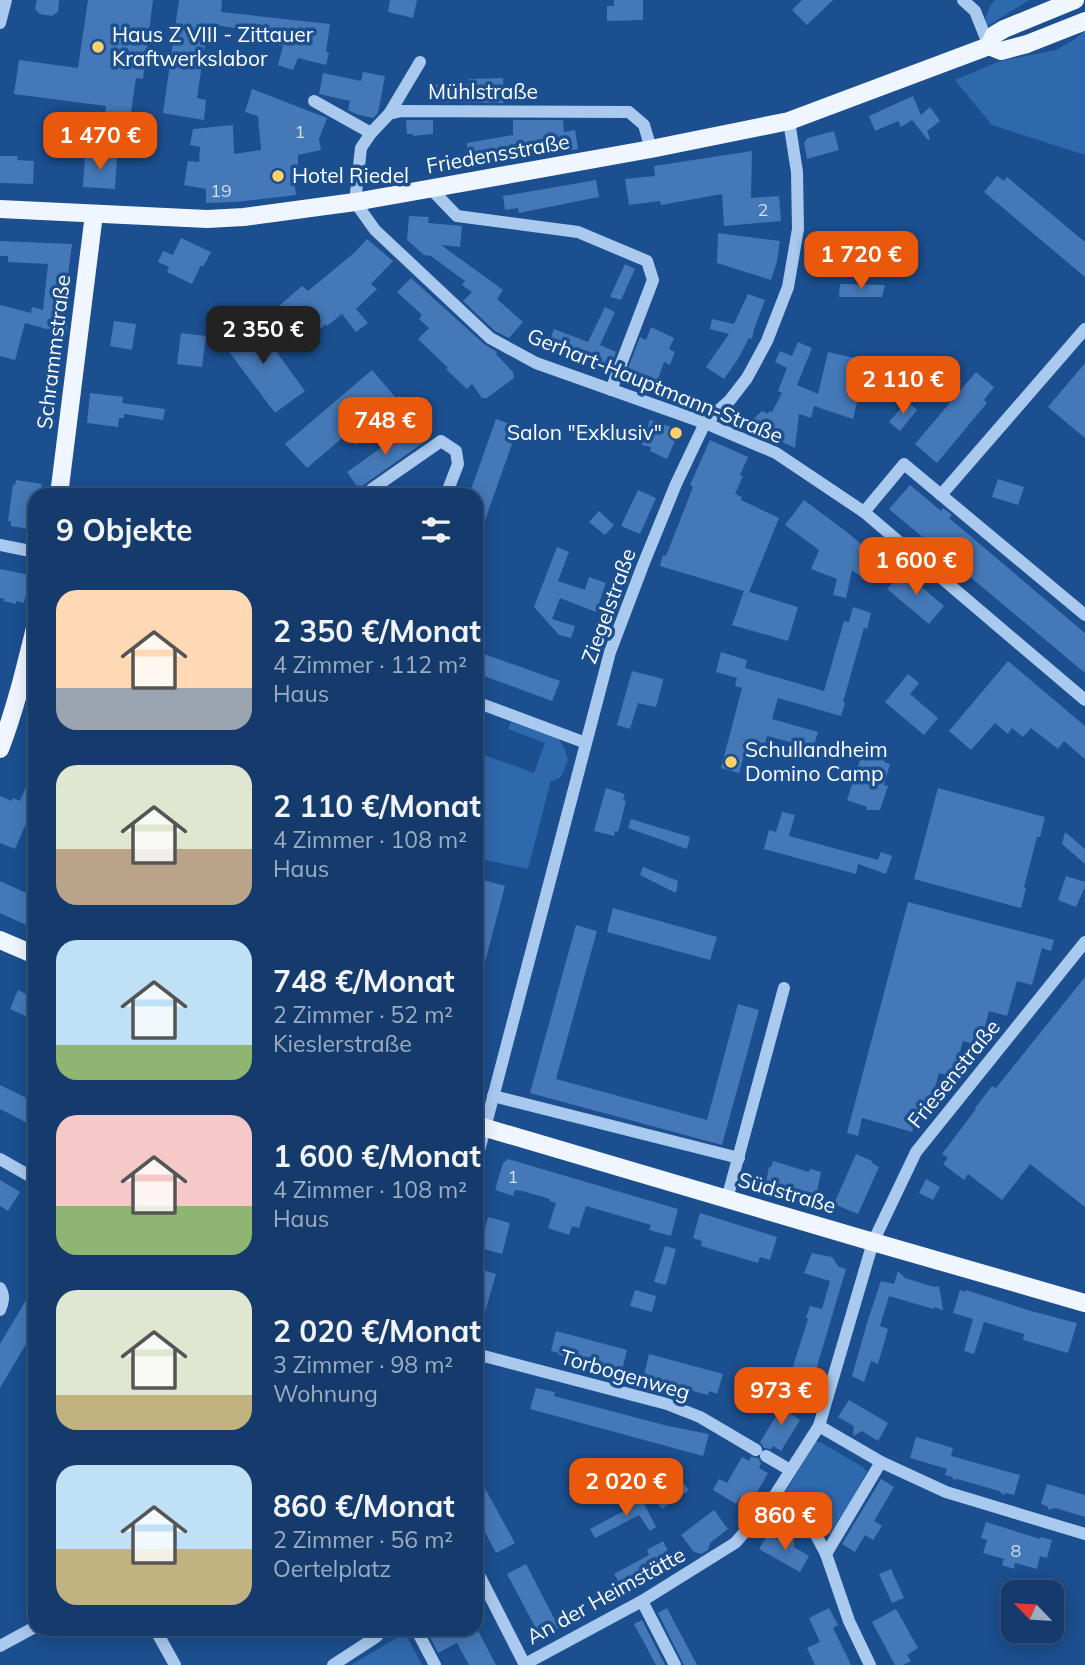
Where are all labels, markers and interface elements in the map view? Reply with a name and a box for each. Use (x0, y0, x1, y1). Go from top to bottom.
place label: Haus Z VIII - Zittauer Kraftwerkslabor (112, 21, 314, 71)
marker: Haus Z VIII - Zittauer Kraftwerkslabor (90, 39, 106, 55)
street label: Mühlstraße (428, 78, 538, 104)
pin: 1 470 € (35, 113, 165, 172)
text: 1 470 € (59, 120, 141, 149)
house number: 1 (295, 120, 305, 143)
street label: Friedensstraße (424, 128, 571, 178)
place label: Hotel Riedel (292, 162, 409, 188)
marker: Hotel Riedel (270, 168, 286, 184)
house number: 19 (210, 179, 232, 202)
house number: 2 (758, 198, 768, 221)
pin: 1 720 € (796, 232, 926, 291)
text: 1 720 € (820, 239, 902, 268)
street label: Schrammstraße (31, 273, 75, 431)
pin: 2 350 € (198, 306, 328, 366)
text: 2 350 € (222, 314, 304, 343)
street label: Gerhart-Hauptmann-Straße (524, 322, 787, 448)
pin: 2 110 € (838, 356, 968, 416)
text: 2 110 € (862, 364, 944, 393)
pin: 748 € (336, 398, 434, 457)
text: 748 € (354, 405, 416, 434)
place label: Salon "Exklusiv" (507, 419, 662, 445)
marker: Salon "Exklusiv" (668, 425, 684, 441)
text: 9 Objekte (56, 511, 192, 549)
icon: filters (417, 511, 455, 549)
pin: 1 600 € (851, 538, 981, 597)
street label: Ziegelstraße (575, 545, 641, 667)
text: 1 600 € (875, 545, 957, 574)
text: 2 350 €/Monat (273, 612, 481, 650)
icon: home (112, 618, 196, 702)
text: 4 Zimmer · 112 m² (273, 650, 467, 679)
text: Haus (273, 679, 329, 708)
place label: Schullandheim Domino Camp (745, 736, 888, 786)
marker: Schullandheim Domino Camp (723, 754, 739, 770)
text: 2 110 €/Monat (273, 787, 481, 825)
icon: home (112, 793, 196, 877)
text: 4 Zimmer · 108 m² (273, 825, 467, 854)
text: Haus (273, 854, 329, 883)
text: 748 €/Monat (273, 962, 455, 1000)
icon: home (112, 968, 196, 1052)
text: 2 Zimmer · 52 m² (273, 1000, 453, 1029)
street label: Friesenstraße (901, 1014, 1005, 1133)
text: Kieslerstraße (273, 1029, 412, 1058)
text: 1 600 €/Monat (273, 1137, 481, 1175)
icon: home (112, 1143, 196, 1227)
house number: 1 (508, 1165, 518, 1188)
street label: Südstraße (735, 1166, 839, 1218)
text: 4 Zimmer · 108 m² (273, 1175, 467, 1204)
text: Haus (273, 1204, 329, 1233)
text: 2 020 €/Monat (273, 1312, 481, 1350)
icon: home (112, 1318, 196, 1402)
street label: Torbogenweg (557, 1343, 693, 1405)
text: 3 Zimmer · 98 m² (273, 1350, 453, 1379)
pin: 973 € (732, 1368, 830, 1427)
text: 973 € (750, 1375, 812, 1404)
text: Wohnung (273, 1379, 378, 1408)
pin: 2 020 € (561, 1458, 691, 1518)
text: 2 020 € (585, 1466, 667, 1495)
text: 860 €/Monat (273, 1487, 455, 1525)
pin: 860 € (736, 1492, 834, 1552)
icon: home (112, 1493, 196, 1577)
text: 860 € (754, 1500, 816, 1529)
text: 2 Zimmer · 56 m² (273, 1525, 453, 1554)
house number: 8 (1011, 1539, 1021, 1562)
street label: An der Heimstätte (522, 1541, 689, 1649)
text: Oertelplatz (273, 1554, 391, 1583)
north arrow (1001, 1580, 1064, 1643)
map controls (1001, 1580, 1064, 1643)

